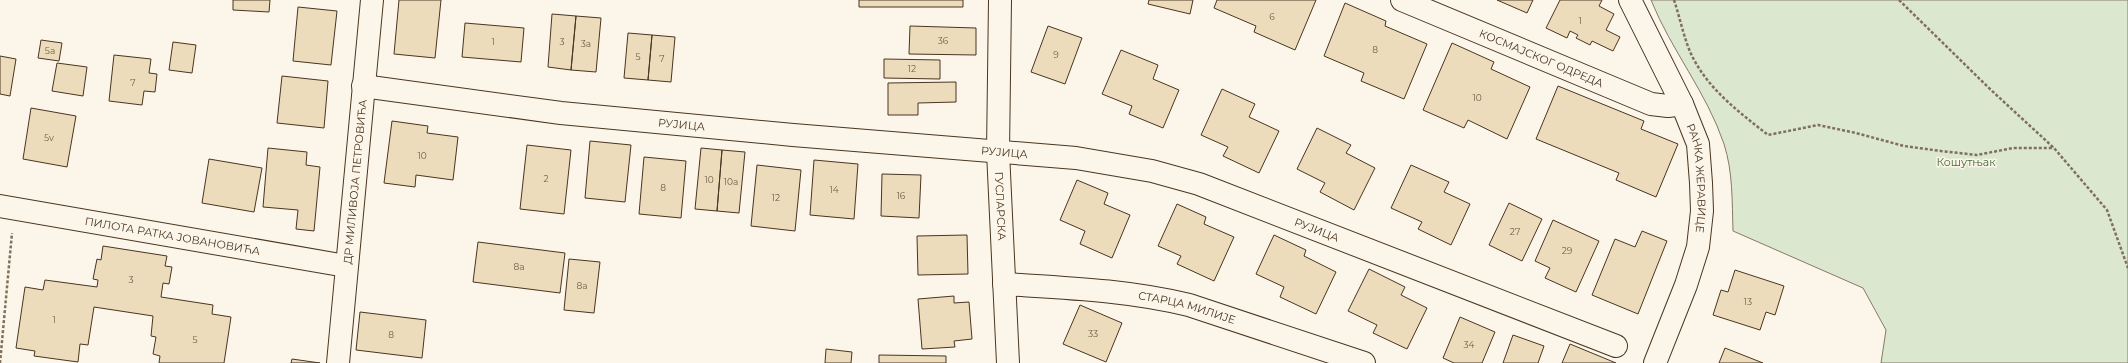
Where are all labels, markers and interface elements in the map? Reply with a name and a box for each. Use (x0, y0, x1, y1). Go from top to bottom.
house number: 6 (1269, 11, 1275, 22)
house number: 1 (1578, 15, 1582, 26)
street label: КОСМАЈСКОГ ОДРЕДА (1477, 26, 1606, 91)
house number: 36 (938, 35, 949, 46)
house number: 1 (491, 36, 495, 47)
house number: 3 (559, 36, 565, 47)
house number: 3a (581, 38, 591, 49)
house number: 8 (1372, 44, 1378, 55)
house number: 5a (45, 45, 55, 56)
house number: 9 (1053, 49, 1059, 60)
house number: 5 (635, 51, 641, 62)
house number: 7 (659, 53, 665, 64)
house number: 12 (908, 63, 916, 74)
house number: 7 (130, 77, 136, 88)
house number: 10 (1472, 92, 1482, 103)
street label: ДР МИЛИВОЈА ПЕТРОВИЋА (340, 98, 370, 265)
street label: РУЈИЦА (658, 115, 706, 134)
street label: РАНКА ЖЕРАВИЦЕ (1684, 121, 1709, 233)
house number: 5v (44, 132, 54, 143)
street label: РУЈИЦА (980, 143, 1029, 161)
house number: 10 (417, 150, 427, 161)
park label: Кошутњак (1936, 155, 1996, 169)
street label: ГУСЛАРСКА (992, 171, 1009, 242)
house number: 2 (543, 173, 549, 184)
house number: 10 (704, 174, 714, 185)
house number: 10a (724, 176, 738, 187)
house number: 8 (660, 182, 666, 193)
house number: 14 (829, 184, 839, 195)
house number: 16 (897, 190, 906, 201)
house number: 12 (772, 192, 780, 203)
street label: ПИЛОТА РАТКА ЈОВАНОВИЋА (84, 214, 262, 258)
street label: РУЈИЦА (1292, 215, 1342, 245)
house number: 27 (1510, 226, 1520, 237)
house number: 29 (1562, 245, 1573, 256)
house number: 8a (513, 261, 525, 272)
house number: 3 (128, 274, 134, 285)
house number: 8a (576, 280, 588, 291)
street label: СТАРЦА МИЛИЈЕ (1137, 288, 1237, 327)
house number: 13 (1744, 296, 1752, 307)
house number: 1 (52, 314, 56, 325)
house number: 33 (1088, 328, 1098, 339)
house number: 8 (388, 329, 394, 340)
house number: 5 (192, 334, 198, 345)
house number: 34 (1463, 339, 1475, 350)

